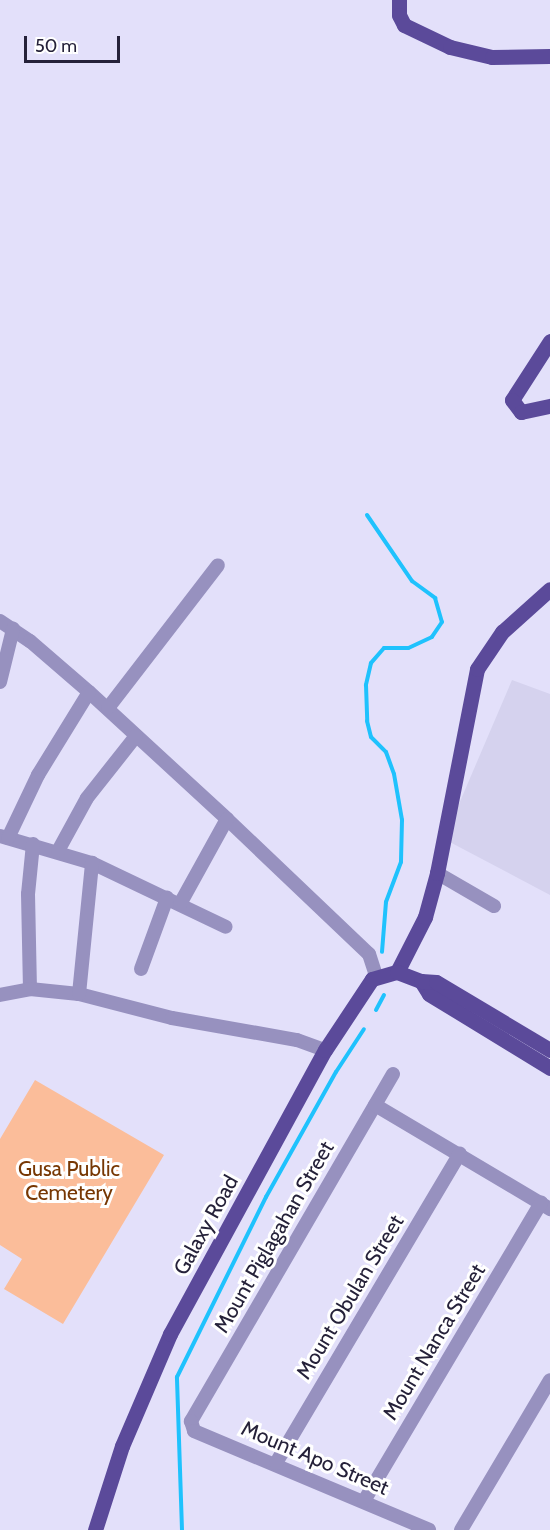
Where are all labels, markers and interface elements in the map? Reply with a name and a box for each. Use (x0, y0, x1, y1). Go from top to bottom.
scale bar (27, 24, 123, 62)
text: 50 m (35, 35, 77, 57)
street label: Mount Piglagahan Street (209, 1137, 339, 1337)
park label: Gusa Public Cemetery (18, 1156, 120, 1206)
street label: Galaxy Road (168, 1171, 244, 1279)
street label: Mount Obulan Street (291, 1210, 409, 1384)
street label: Mount Nanca Street (378, 1259, 490, 1425)
street label: Mount Apo Street (238, 1416, 392, 1500)

